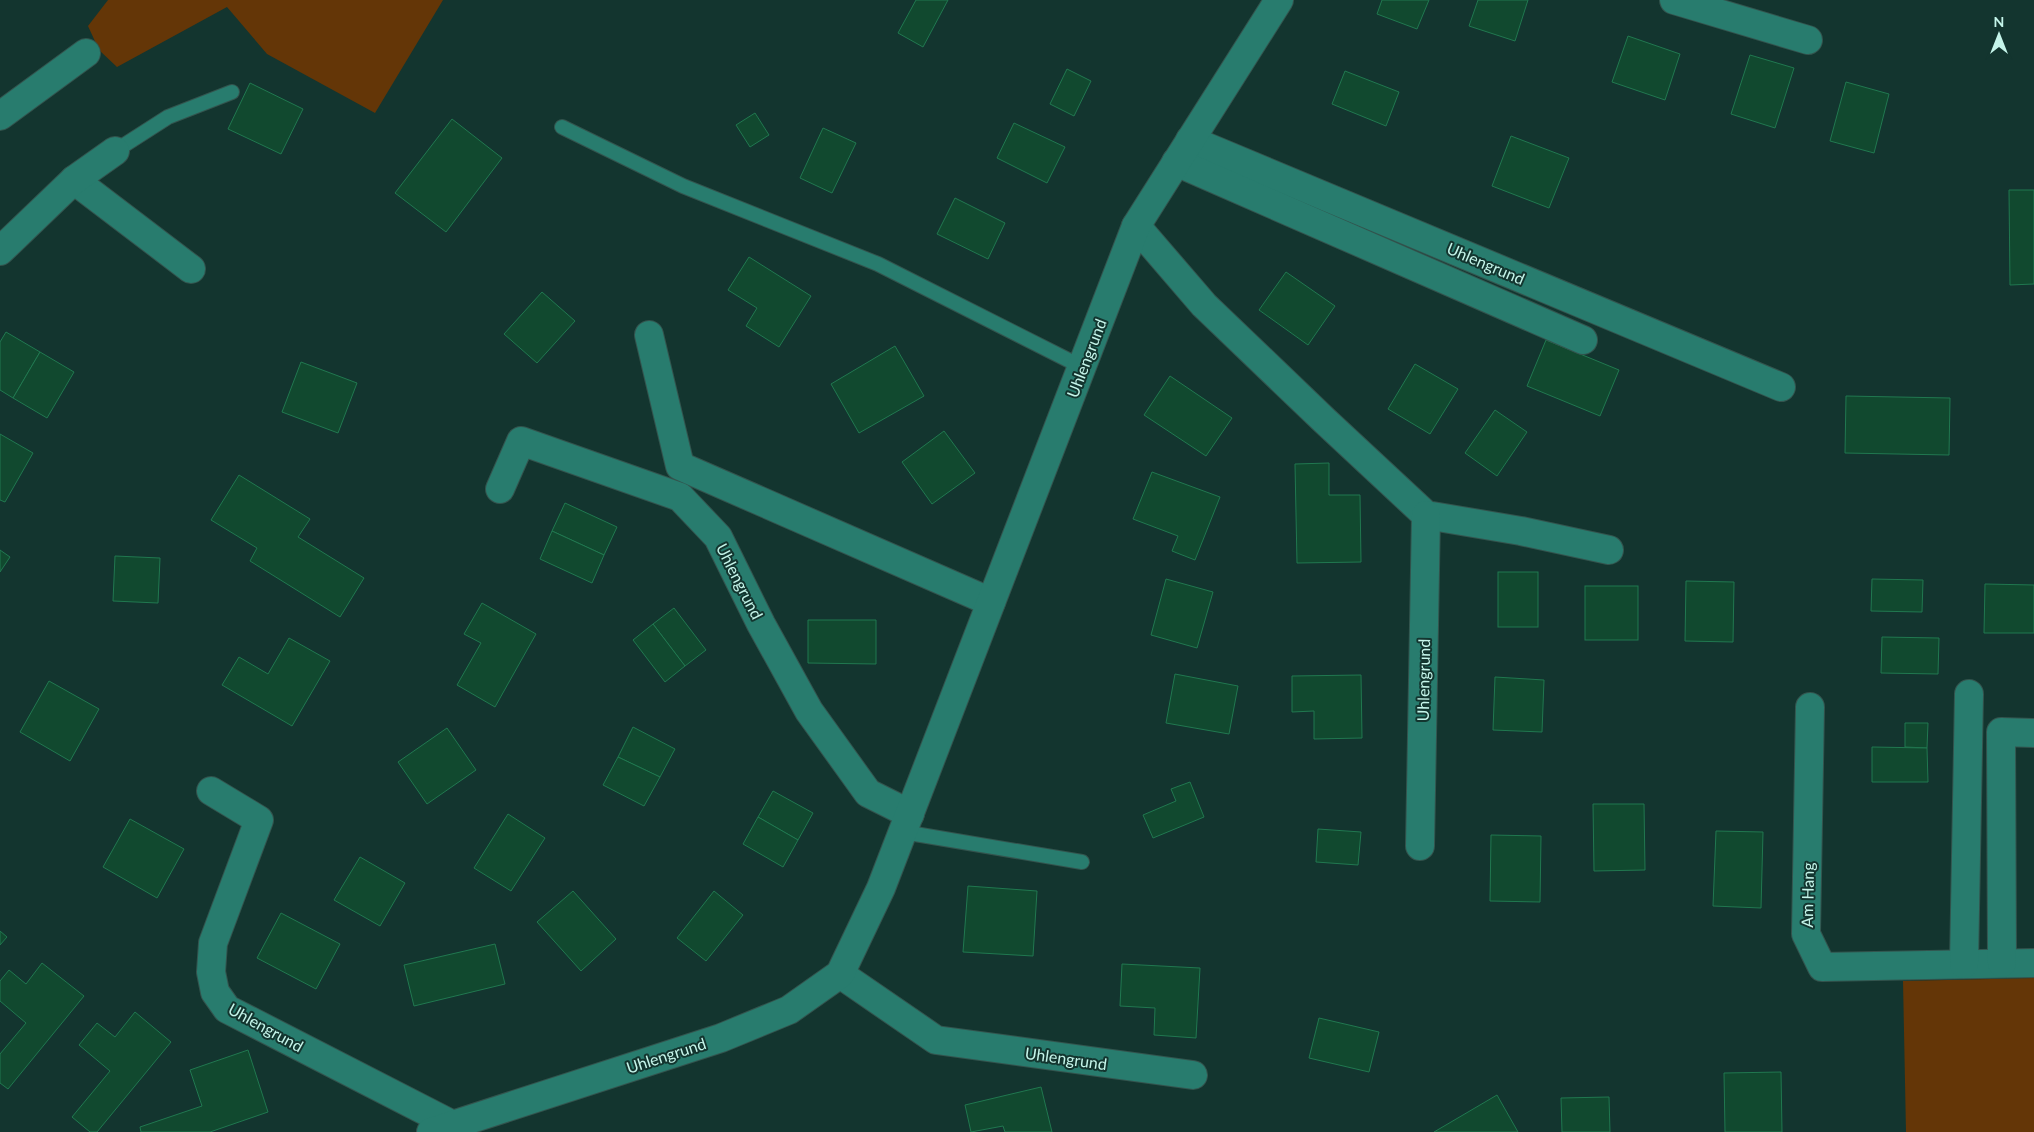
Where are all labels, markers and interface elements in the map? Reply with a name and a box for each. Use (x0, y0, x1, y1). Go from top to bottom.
north arrow (1974, 10, 2024, 60)
text: N (1994, 13, 2004, 30)
street label: Uhlengrund (1444, 238, 1528, 288)
street label: Uhlengrund (1062, 316, 1110, 400)
street label: Uhlengrund (713, 540, 767, 622)
street label: Uhlengrund (1413, 639, 1433, 721)
street label: Am Hang (1797, 862, 1817, 928)
street label: Uhlengrund (225, 999, 307, 1055)
street label: Uhlengrund (624, 1033, 708, 1077)
street label: Uhlengrund (1024, 1043, 1108, 1073)

